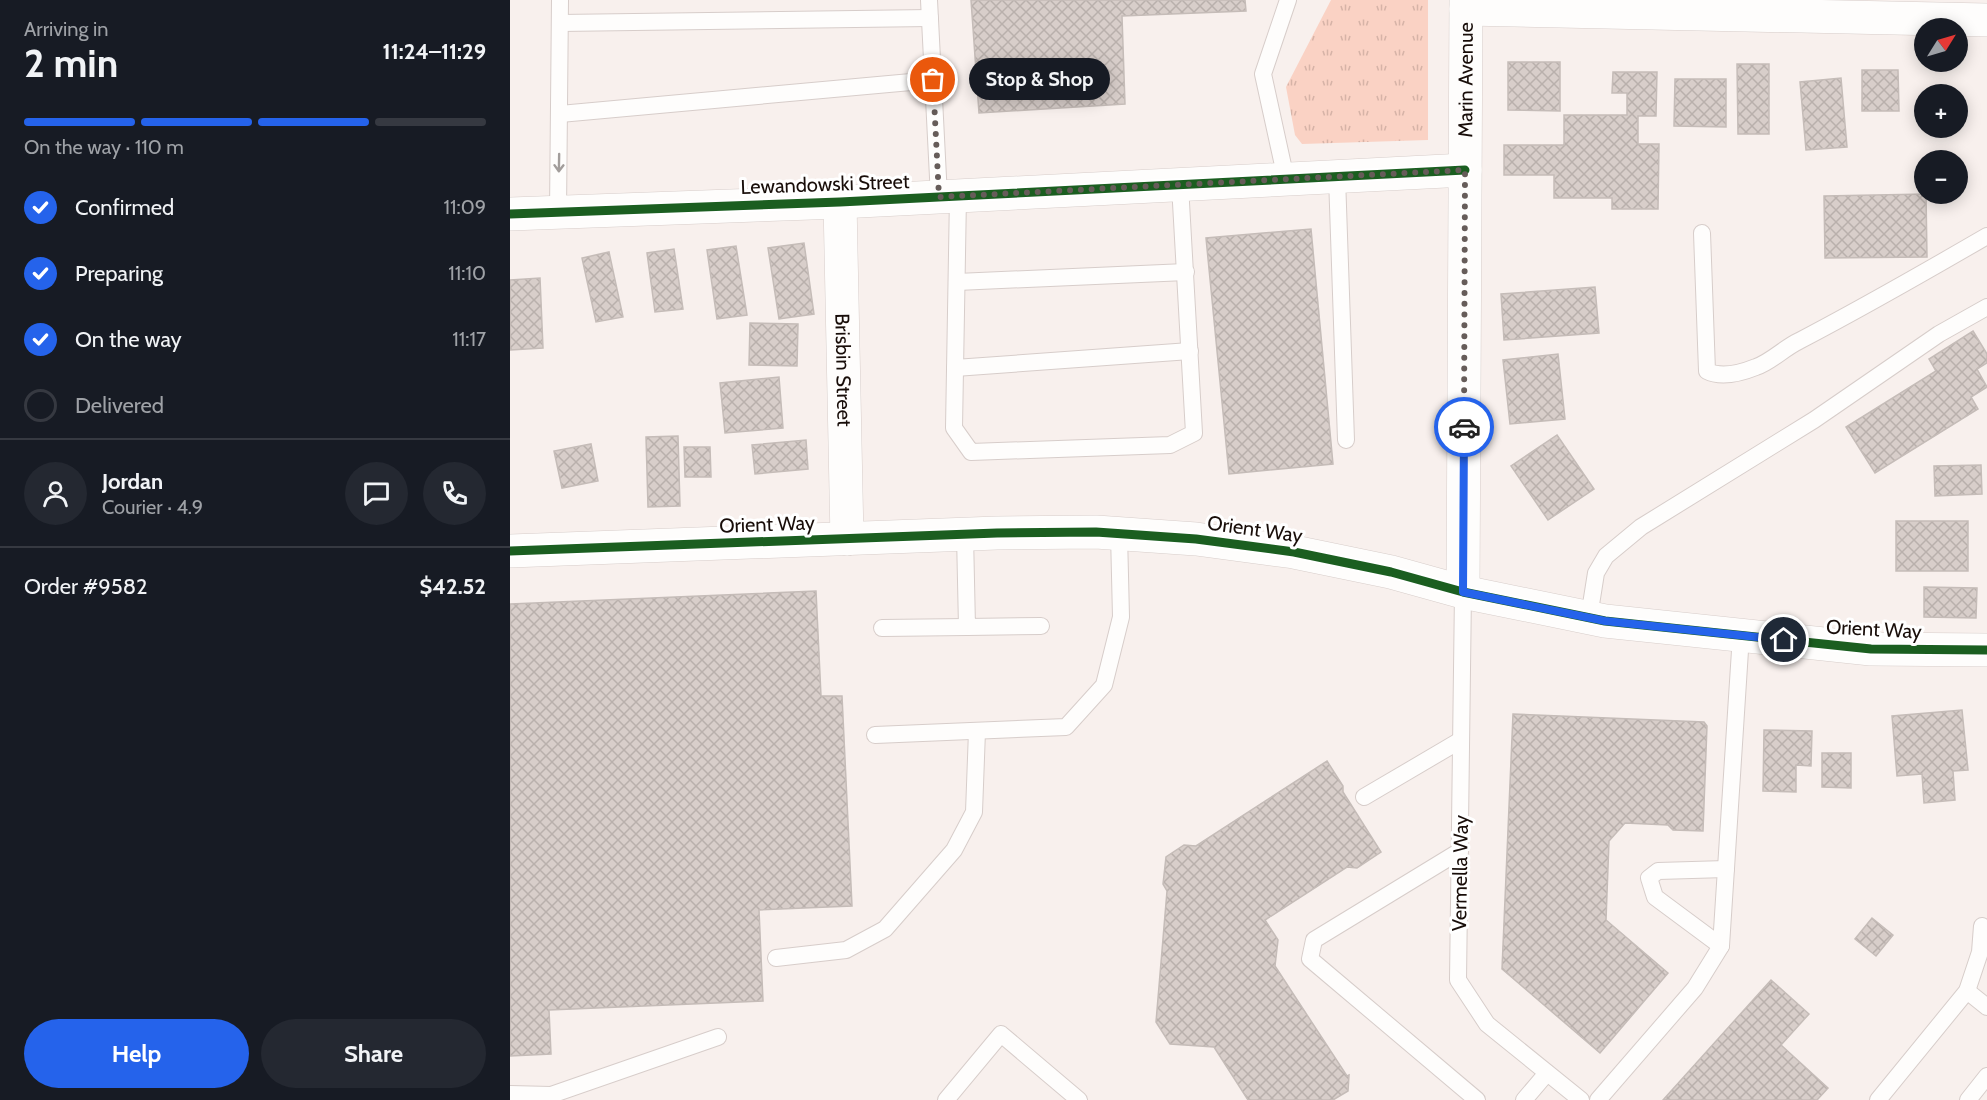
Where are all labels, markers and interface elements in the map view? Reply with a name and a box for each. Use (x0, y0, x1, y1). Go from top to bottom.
text: Arriving in (24, 17, 108, 41)
north arrow (1914, 18, 1968, 72)
map controls (1914, 18, 1968, 204)
street label: Marin Avenue (1453, 22, 1478, 138)
text: 11:24–11:29 (383, 38, 486, 65)
text: 2 min (24, 39, 118, 87)
pin (907, 54, 958, 105)
callout: Stop & Shop (969, 59, 1110, 101)
icon: bag (916, 63, 949, 96)
text: Stop & Shop (986, 67, 1093, 91)
button: + (1914, 84, 1968, 138)
text: On the way · 110 m (24, 135, 184, 159)
button: − (1914, 150, 1968, 204)
one-way arrow (553, 153, 565, 173)
street label: Lewandowski Street (740, 169, 910, 199)
icon: check (24, 191, 57, 224)
text: Confirmed (75, 194, 174, 221)
text: 11:09 (443, 195, 486, 219)
icon: check (24, 257, 57, 290)
text: Preparing (75, 260, 163, 287)
text: 11:10 (448, 261, 486, 285)
street label: Brisbin Street (830, 313, 857, 427)
icon: check (24, 323, 57, 356)
text: On the way (75, 326, 182, 353)
text: 11:17 (452, 327, 486, 351)
text: Delivered (75, 392, 164, 419)
courier (1434, 397, 1494, 457)
icon: car (1448, 411, 1481, 444)
button: person (24, 462, 87, 525)
button: chat (345, 462, 408, 525)
button: phone (423, 462, 486, 525)
text: Jordan (102, 468, 163, 495)
text: Courier · 4.9 (102, 495, 203, 519)
street label: Orient Way (719, 510, 815, 538)
street label: Orient Way (1206, 510, 1304, 548)
text: Order #9582 (24, 573, 148, 600)
text: $42.52 (420, 573, 486, 600)
pin (1758, 614, 1809, 665)
street label: Orient Way (1826, 615, 1922, 643)
icon: home (1767, 623, 1800, 656)
street label: Vermella Way (1447, 815, 1473, 931)
button: Help (24, 1019, 249, 1088)
button: Share (261, 1019, 486, 1088)

